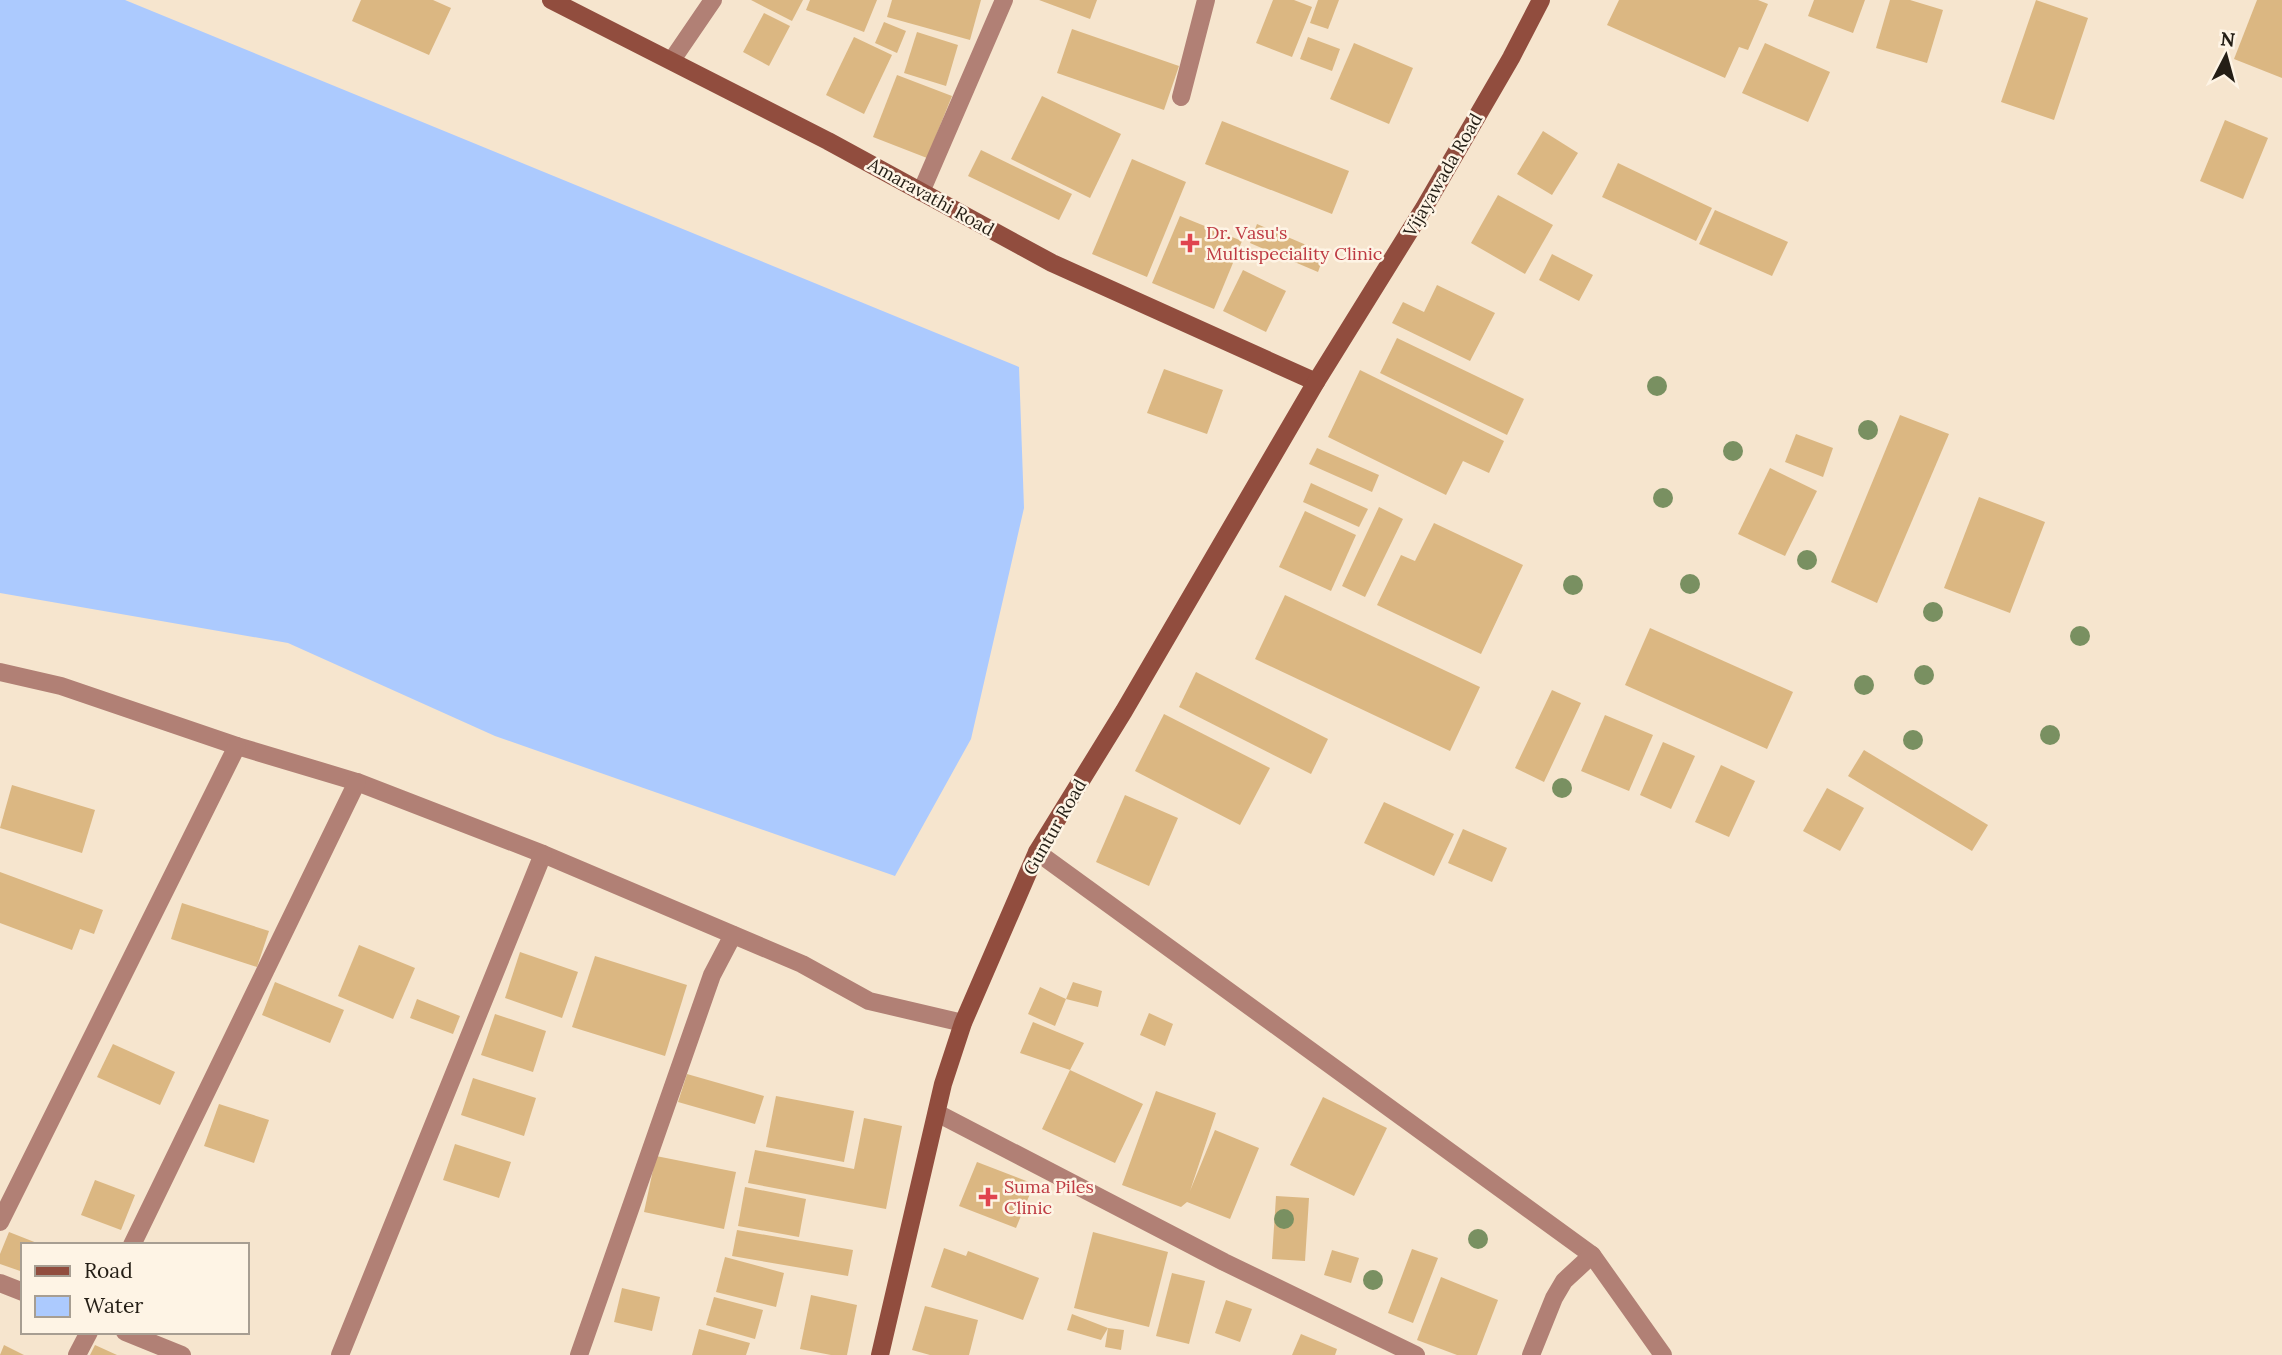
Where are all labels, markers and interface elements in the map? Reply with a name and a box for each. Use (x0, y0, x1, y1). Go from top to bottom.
north arrow (2191, 21, 2261, 91)
text: N (2219, 26, 2237, 52)
street label: Vijayawada Road (1397, 109, 1487, 242)
street label: Amaravathi Road (863, 152, 999, 241)
place label: Dr. Vasu's Multispeciality Clinic (1206, 221, 1382, 265)
marker: Dr. Vasu's Multispeciality Clinic (1180, 233, 1200, 253)
street label: Guntur Road (1018, 774, 1091, 879)
place label: Suma Piles Clinic (1004, 1175, 1094, 1219)
marker: Suma Piles Clinic (978, 1187, 998, 1207)
legend (21, 1243, 248, 1334)
text: Road (84, 1257, 133, 1284)
text: Water (84, 1292, 143, 1319)

